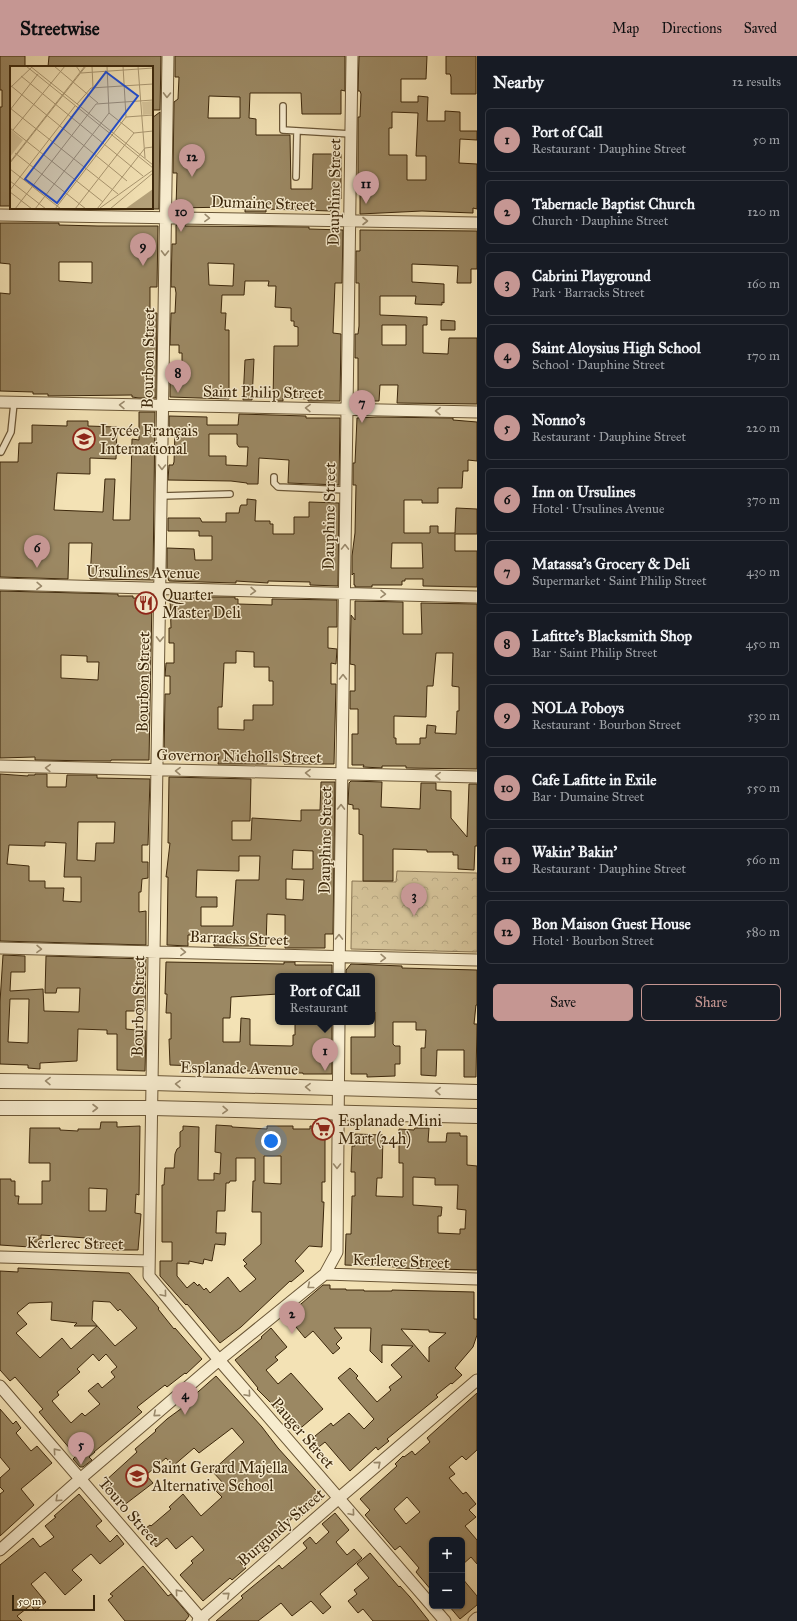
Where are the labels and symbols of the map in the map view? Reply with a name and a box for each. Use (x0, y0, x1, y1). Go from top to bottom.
inset map (10, 66, 153, 209)
one-way arrow (163, 92, 171, 98)
street label: Dauphine Street (324, 138, 344, 246)
pin: 12 (179, 144, 205, 177)
pin: 11 (353, 171, 379, 204)
street label: Dumaine Street (211, 192, 316, 214)
pin: 10 (168, 199, 194, 232)
one-way arrow (204, 214, 210, 222)
one-way arrow (362, 217, 368, 225)
pin: 9 (130, 233, 156, 266)
one-way arrow (161, 250, 169, 256)
street label: Bourbon Street (138, 307, 158, 409)
pin: 8 (165, 360, 191, 393)
street label: Saint Philip Street (203, 381, 324, 403)
pin: 7 (349, 390, 375, 423)
one-way arrow (119, 401, 125, 409)
one-way arrow (305, 404, 311, 413)
one-way arrow (435, 407, 441, 415)
place label: Lycée Français International (100, 421, 198, 458)
school or university icon: Lycée Français International (71, 426, 97, 452)
street label: Dauphine Street (319, 462, 339, 570)
one-way arrow (158, 464, 166, 470)
pin: 6 (24, 535, 50, 568)
one-way arrow (341, 544, 349, 550)
street label: Ursulines Avenue (86, 562, 200, 582)
one-way arrow (36, 581, 42, 590)
place label: Quarter Master Deli (162, 585, 241, 622)
one-way arrow (250, 587, 256, 595)
restaurant icon: Quarter Master Deli (133, 590, 159, 616)
one-way arrow (380, 590, 386, 598)
street label: Bourbon Street (133, 631, 153, 733)
one-way arrow (156, 636, 164, 642)
one-way arrow (339, 674, 347, 680)
street label: Governor Nicholls Street (156, 745, 322, 767)
one-way arrow (45, 763, 51, 772)
one-way arrow (175, 767, 181, 775)
one-way arrow (305, 769, 311, 777)
one-way arrow (435, 772, 441, 780)
street label: Dauphine Street (315, 786, 335, 894)
one-way arrow (337, 804, 345, 810)
pin: 3 (401, 883, 427, 916)
street label: Barracks Street (189, 927, 289, 949)
one-way arrow (335, 934, 343, 940)
one-way arrow (36, 945, 42, 953)
one-way arrow (180, 948, 186, 957)
one-way arrow (380, 954, 386, 962)
street label: Bourbon Street (128, 955, 148, 1057)
pin: 1 (312, 1038, 338, 1071)
street label: Esplanade Avenue (180, 1057, 298, 1079)
one-way arrow (45, 1077, 51, 1085)
one-way arrow (175, 1079, 181, 1088)
one-way arrow (305, 1083, 311, 1091)
one-way arrow (435, 1087, 441, 1095)
one-way arrow (92, 1104, 98, 1112)
one-way arrow (222, 1105, 228, 1114)
place label: Esplanade Mini Mart (24h) (338, 1111, 442, 1149)
supermarket icon: Esplanade Mini Mart (24h) (310, 1116, 336, 1142)
your location (261, 1131, 281, 1151)
one-way arrow (333, 1163, 341, 1169)
street label: Kerlerec Street (26, 1233, 124, 1253)
street label: Kerlerec Street (352, 1250, 450, 1272)
one-way arrow (308, 1281, 315, 1288)
one-way arrow (160, 1290, 167, 1297)
pin: 2 (279, 1301, 305, 1334)
pin: 4 (172, 1382, 198, 1415)
one-way arrow (243, 1389, 251, 1397)
street label: Pauger Street (266, 1394, 339, 1473)
one-way arrow (154, 1409, 161, 1416)
pin: 5 (68, 1432, 94, 1465)
one-way arrow (53, 1448, 61, 1456)
place label: Saint Gerard Majella Alternative School (151, 1458, 288, 1495)
one-way arrow (373, 1462, 381, 1469)
school or university icon: Saint Gerard Majella Alternative School (124, 1463, 150, 1489)
street label: Touro Street (94, 1473, 164, 1549)
street label: Burgundy Street (234, 1484, 329, 1571)
one-way arrow (55, 1494, 63, 1501)
one-way arrow (347, 1508, 354, 1516)
one-way arrow (175, 1589, 182, 1596)
scale bar (12, 1593, 95, 1612)
one-way arrow (222, 1593, 230, 1600)

